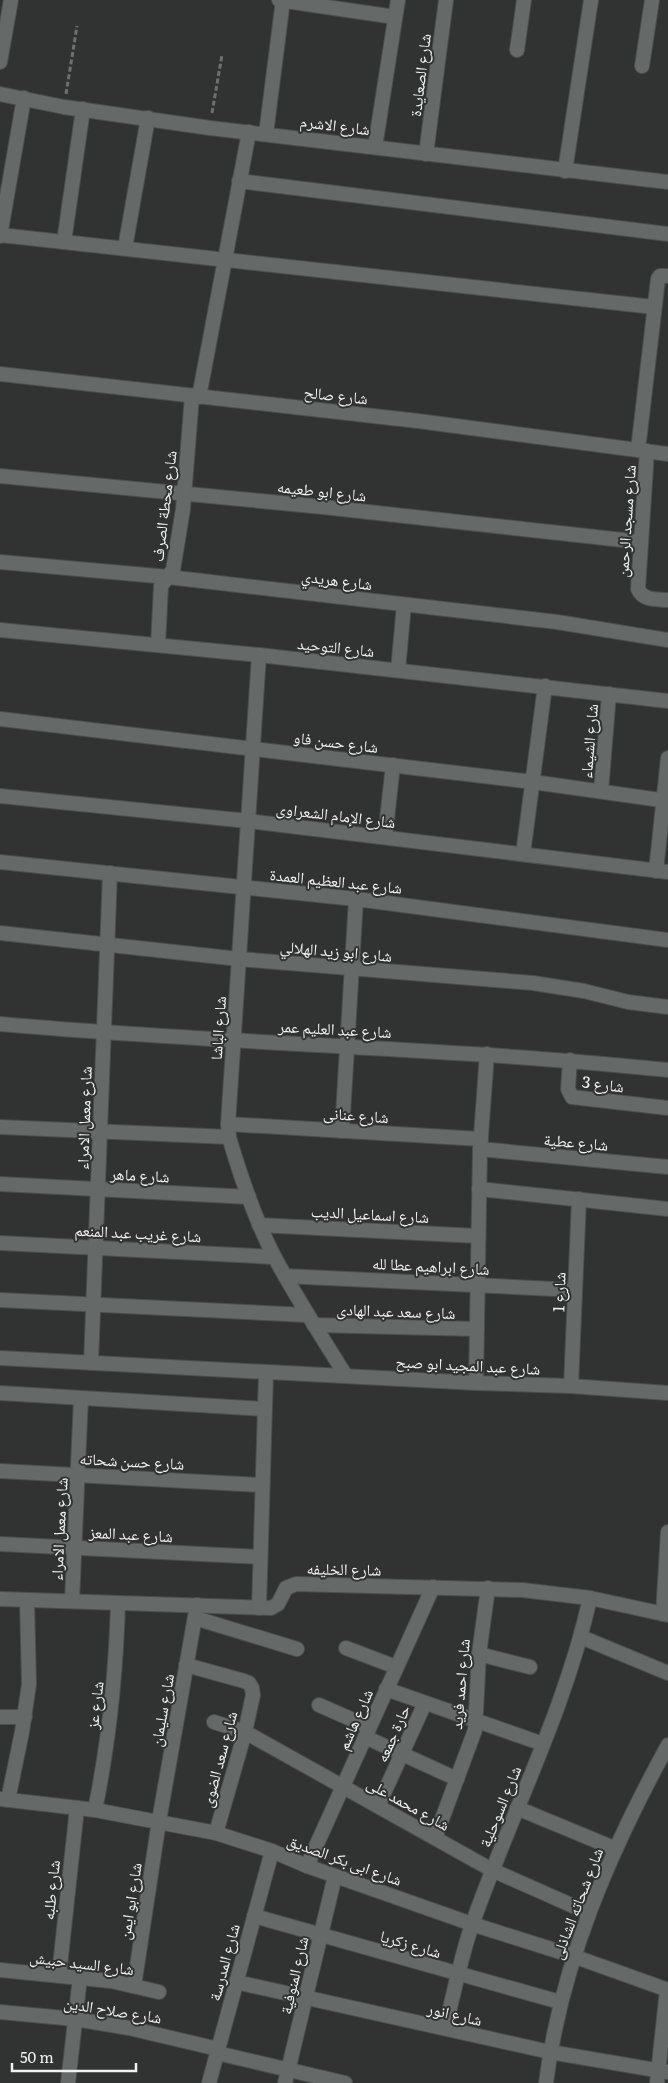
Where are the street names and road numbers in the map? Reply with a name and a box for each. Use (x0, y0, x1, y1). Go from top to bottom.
street label: شارع الصعايدة (402, 32, 436, 118)
street label: شارع الاشرم (299, 108, 371, 140)
street label: شارع صالح (303, 379, 369, 409)
street label: شارع محطة الصرف (144, 449, 182, 563)
street label: شارع مسجد الرحمن (609, 464, 641, 578)
street label: شارع ابو طعيمه (276, 473, 368, 507)
street label: شارع هريدي (300, 563, 374, 597)
street label: شارع التوحيد (296, 630, 376, 662)
street label: شارع الشيماء (573, 703, 603, 779)
street label: شارع حسن فاو (292, 724, 380, 758)
street label: شارع الإمام الشعراوى (275, 795, 397, 833)
street label: شارع عبد العظيم العمدة (269, 861, 403, 899)
street label: شارع ابو زيد الهلالي (279, 933, 393, 969)
street label: شارع الباشا (203, 995, 231, 1061)
street label: شارع عبد العليم عمر (277, 1013, 392, 1043)
street label: شارع معمل الامراء (69, 1066, 97, 1170)
street label: شارع 3 (581, 1069, 625, 1097)
street label: شارع عنانى (322, 1100, 390, 1128)
street label: شارع عطية (543, 1126, 609, 1156)
street label: شارع ماهر (109, 1160, 170, 1188)
street label: شارع اسماعيل الديب (310, 1198, 430, 1228)
street label: شارع غريب عبد المنعم (74, 1217, 202, 1247)
street label: شارع ابراهيم عطا لله (372, 1250, 490, 1280)
street label: شارع 1 (545, 1272, 571, 1312)
street label: شارع سعد عبد الهادى (336, 1296, 456, 1324)
street label: شارع عبد المجيد ابو صبح (395, 1348, 541, 1380)
street label: شارع حسن شحاته (79, 1445, 185, 1475)
street label: شارع معمل الامراء (43, 1477, 73, 1581)
street label: شارع عبد المعز (87, 1519, 174, 1547)
street label: شارع الخليفه (307, 1555, 381, 1581)
street label: شارع احمد فريد (443, 1638, 475, 1730)
street label: شارع سليمان (143, 1672, 179, 1748)
street label: شارع عز (79, 1680, 109, 1731)
street label: شارع هاشم (330, 1685, 378, 1753)
street label: حارة جمعه (369, 1700, 415, 1766)
street label: شارع سعد الضوى (194, 1708, 242, 1810)
street label: شارع السوحلية (472, 1762, 526, 1850)
street label: شارع محمد على (363, 1770, 455, 1836)
street label: شارع ابى بكر الصديق (284, 1827, 406, 1891)
street label: شارع شحاته الشاذلى (544, 1844, 608, 1962)
street label: شارع طلبه (35, 1859, 65, 1921)
street label: شارع ابو ايمن (111, 1861, 147, 1941)
street label: شارع المدرسة (201, 1921, 245, 2003)
street label: شارع زكريا (378, 1923, 444, 1963)
street label: شارع المنوفية (272, 1934, 314, 2016)
street label: شارع السيد حبيش (28, 1944, 136, 1980)
street label: شارع صلاح الدين (62, 1989, 164, 2029)
street label: شارع انور (424, 1995, 485, 2031)

